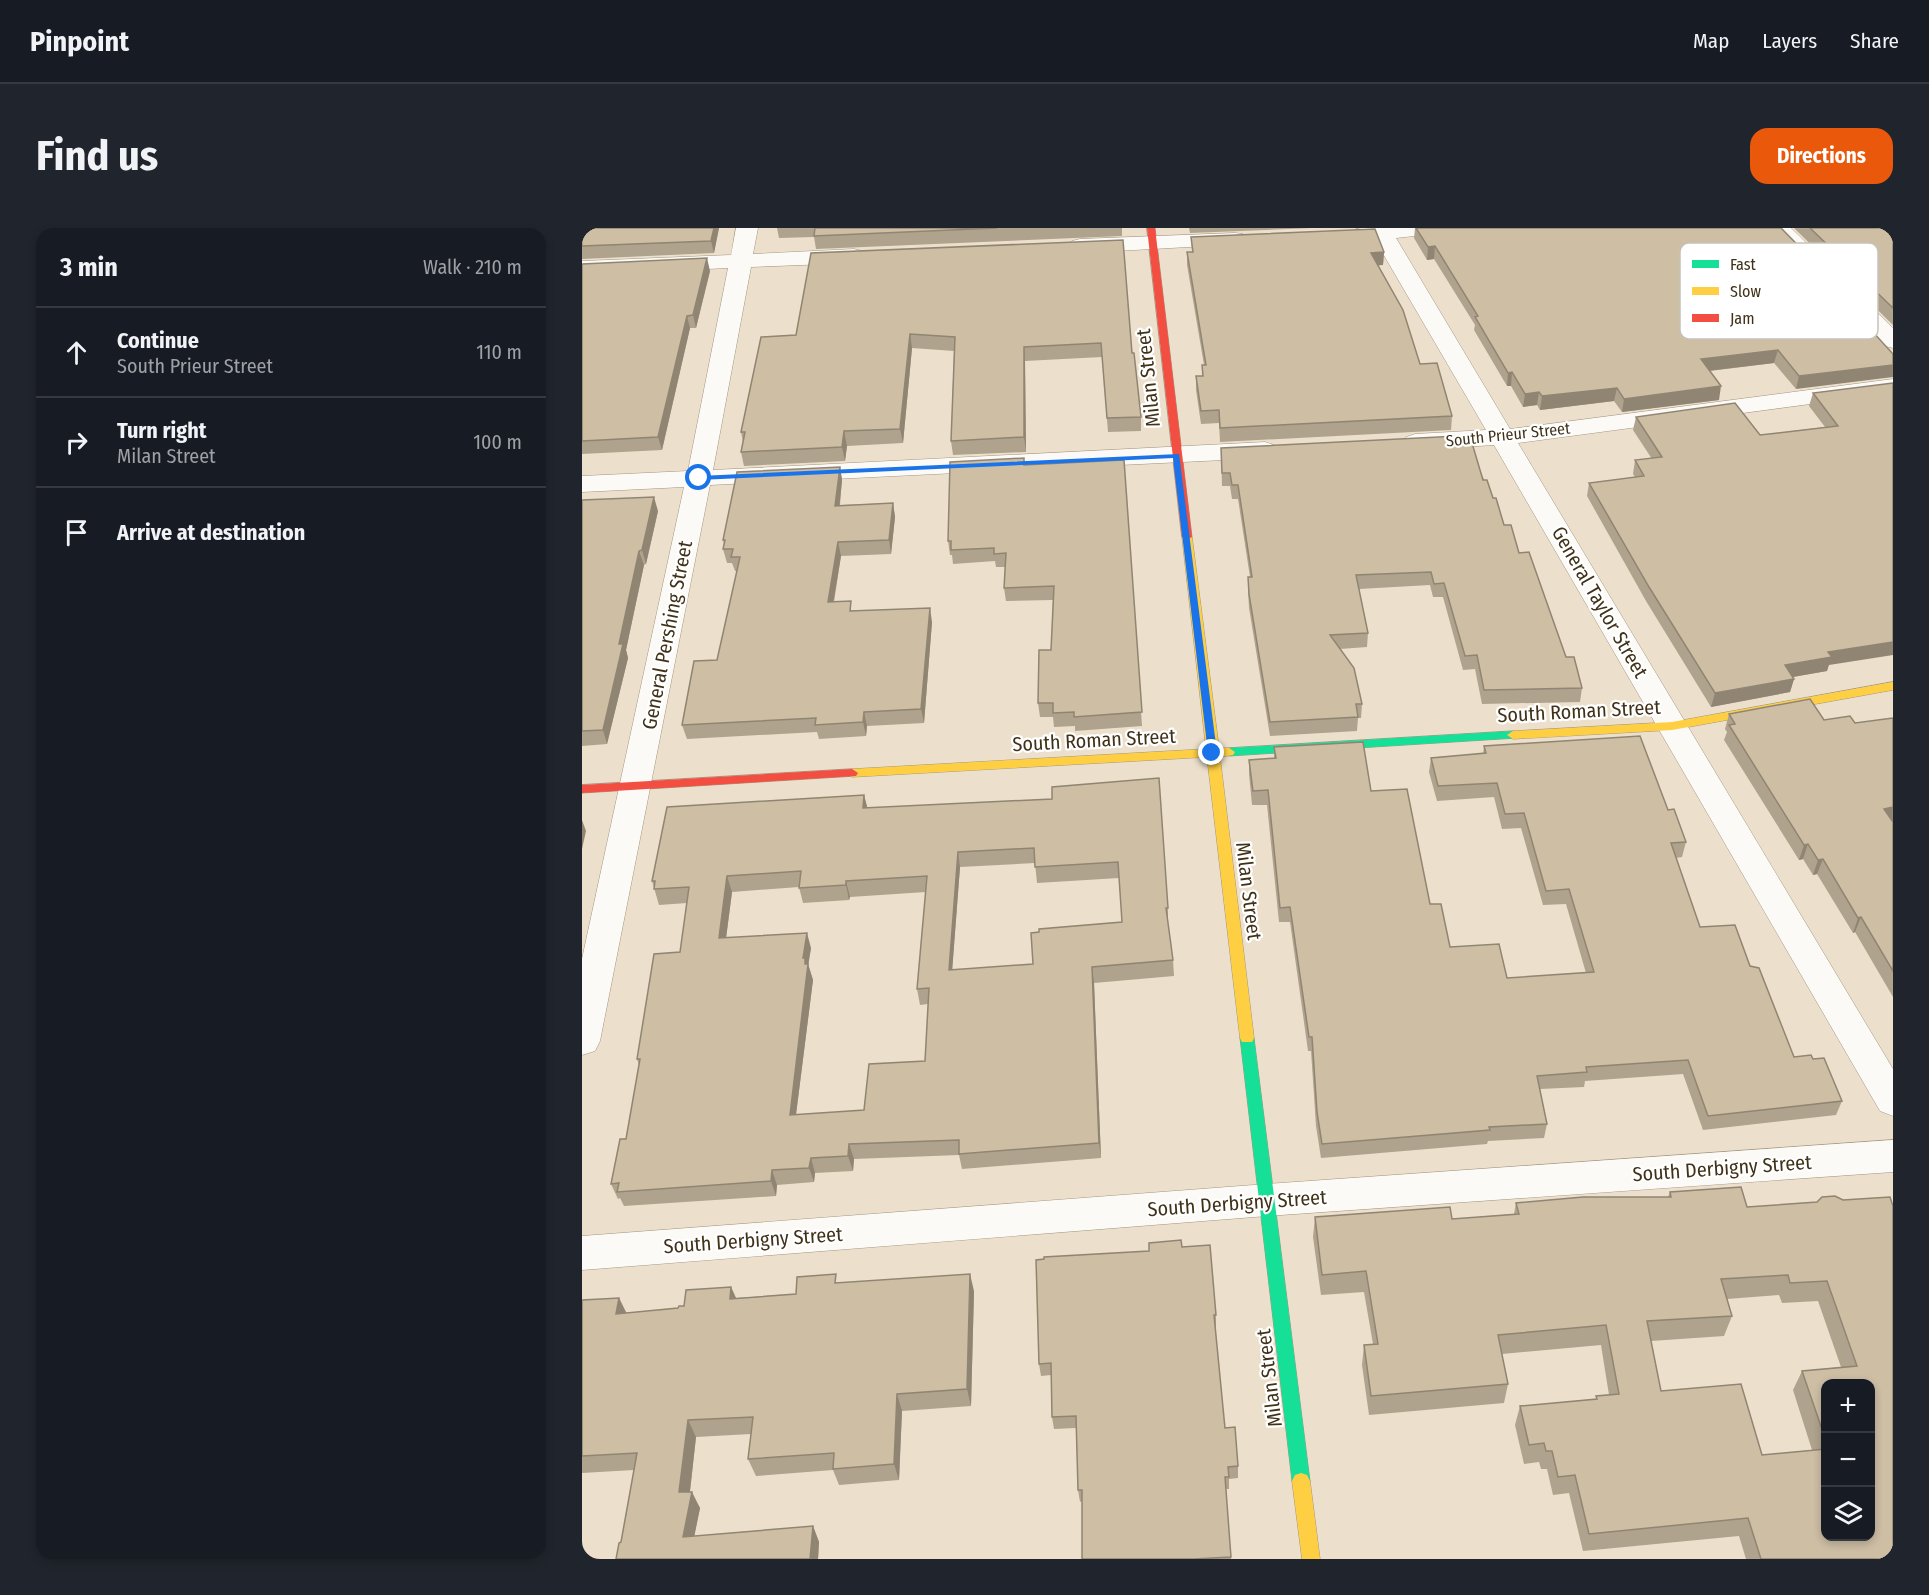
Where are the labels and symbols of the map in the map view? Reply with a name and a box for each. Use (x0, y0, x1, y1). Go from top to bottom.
legend (1680, 243, 1878, 339)
text: Fast (1730, 255, 1757, 274)
text: Slow (1730, 282, 1761, 301)
text: Jam (1730, 309, 1755, 328)
street label: Milan Street (1131, 327, 1165, 428)
street label: South Prieur Street (1445, 418, 1572, 450)
route start (685, 464, 711, 490)
street label: General Taylor Street (1547, 522, 1653, 682)
street label: General Pershing Street (637, 538, 697, 732)
street label: South Roman Street (1497, 695, 1662, 727)
street label: South Roman Street (1012, 724, 1177, 756)
route end (1198, 739, 1224, 765)
street label: Milan Street (1231, 841, 1267, 942)
street label: South Derbigny Street (1632, 1150, 1813, 1186)
street label: South Derbigny Street (1147, 1185, 1328, 1221)
street label: South Derbigny Street (663, 1222, 844, 1258)
street label: Milan Street (1251, 1327, 1287, 1428)

